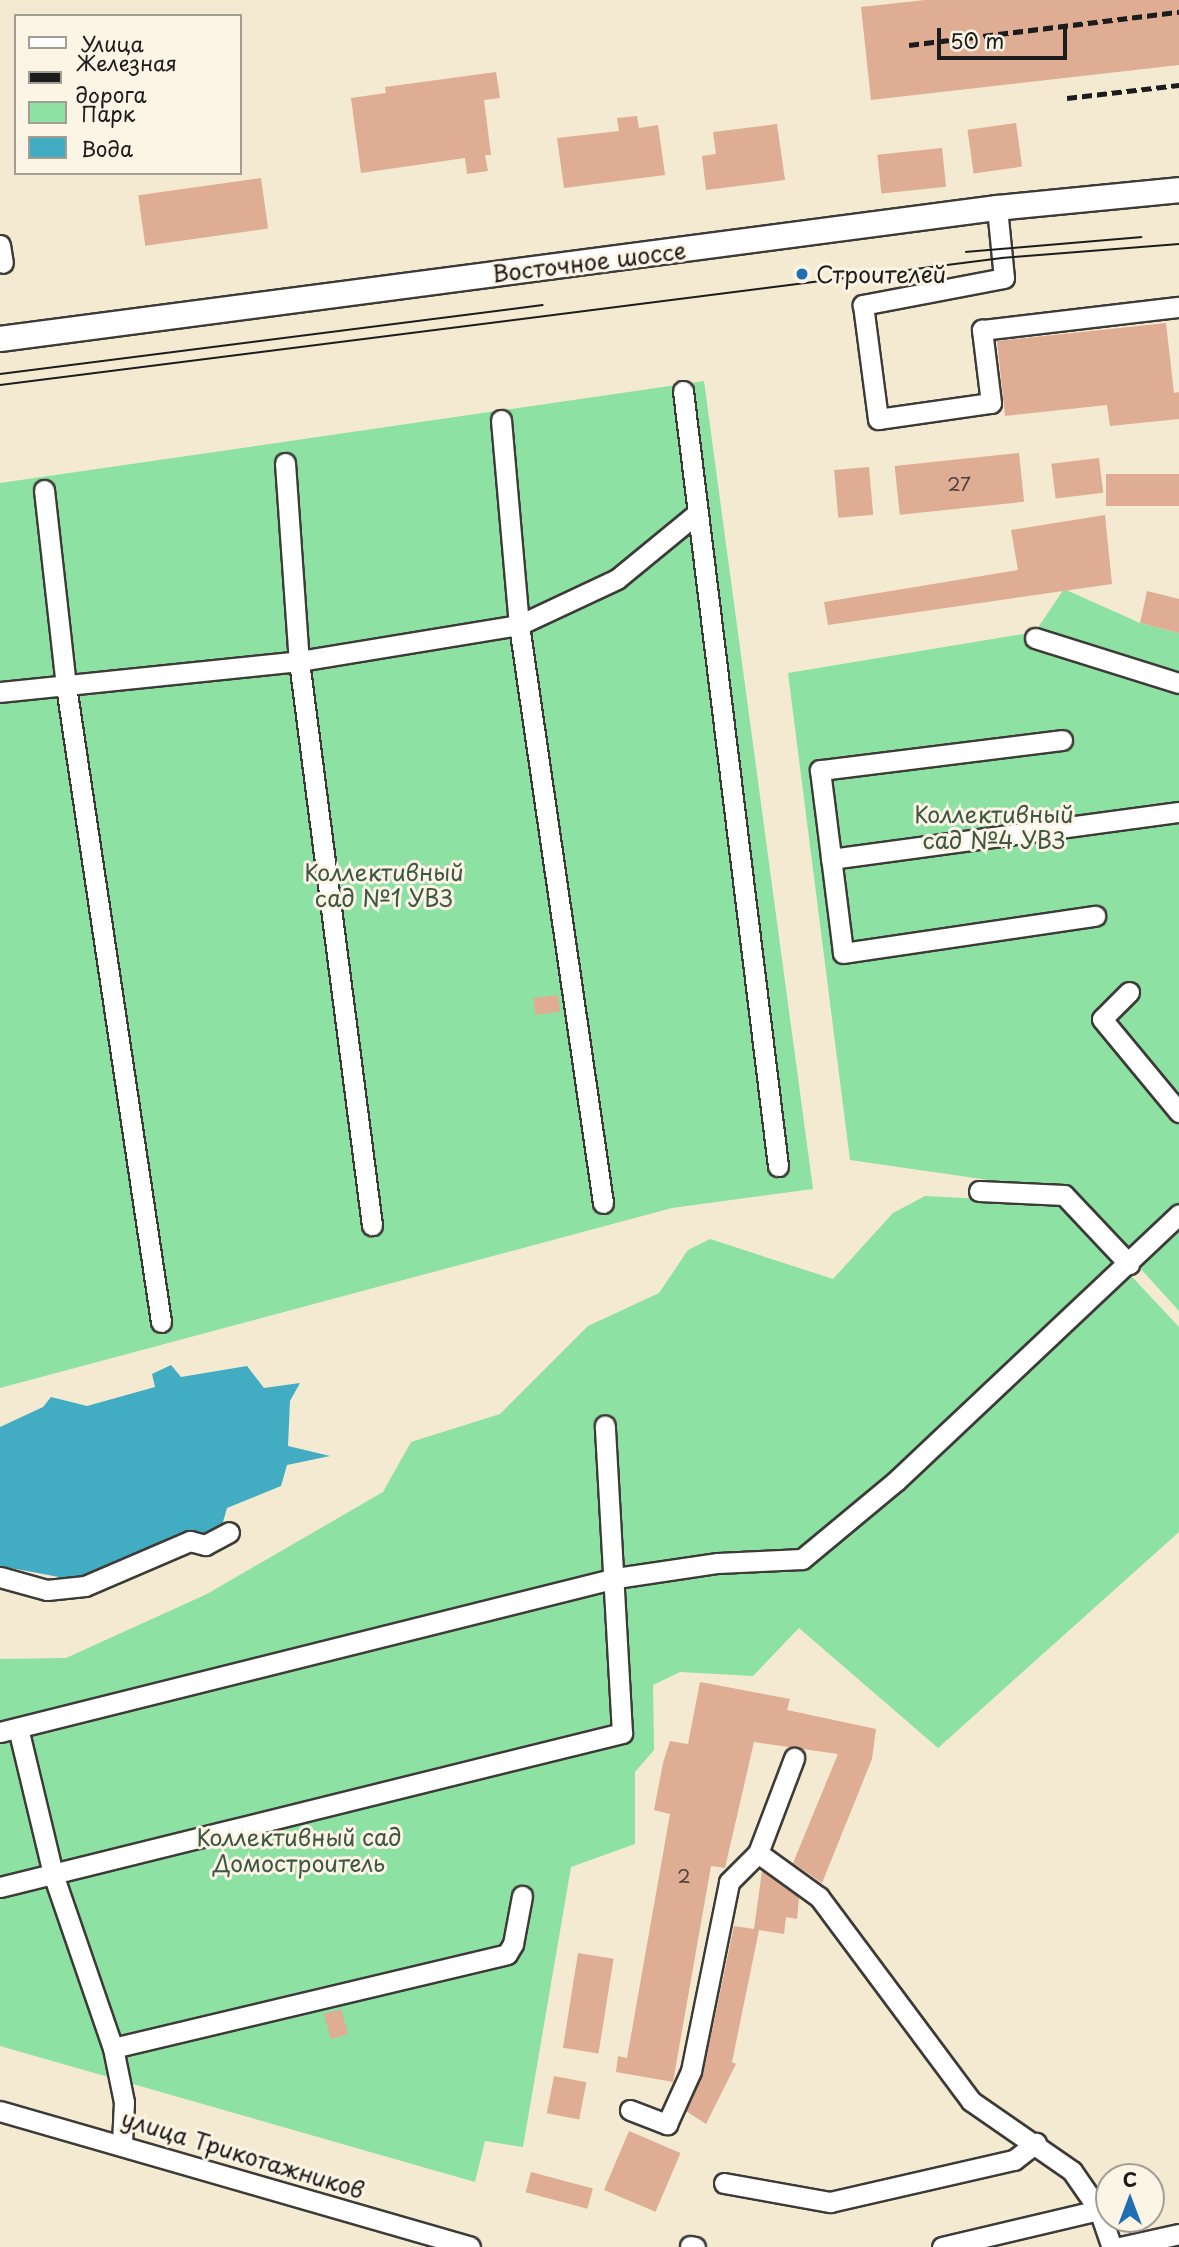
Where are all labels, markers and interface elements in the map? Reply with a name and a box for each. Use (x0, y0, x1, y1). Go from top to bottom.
legend (14, 14, 242, 175)
scale bar (941, 14, 1070, 58)
text: 50 m (950, 24, 1004, 56)
text: Улица (81, 27, 144, 59)
text: Железная дорога (76, 46, 177, 110)
text: Парк (81, 97, 135, 129)
text: Вода (81, 132, 133, 164)
street label: Восточное шоссе (490, 236, 688, 288)
place label: Строителей (816, 260, 946, 288)
marker: Строителей (794, 266, 810, 282)
house number: 27 (947, 473, 971, 495)
park label: Коллективный сад №4 УВЗ (914, 800, 1074, 854)
park label: Коллективный сад №1 УВЗ (304, 858, 464, 912)
park label: Коллективный сад Домостроитель (196, 1823, 402, 1877)
house number: 2 (677, 1865, 691, 1887)
street label: улица Трикотажников (118, 2104, 368, 2204)
north arrow (1095, 2163, 1165, 2233)
text: С (1123, 2165, 1137, 2193)

